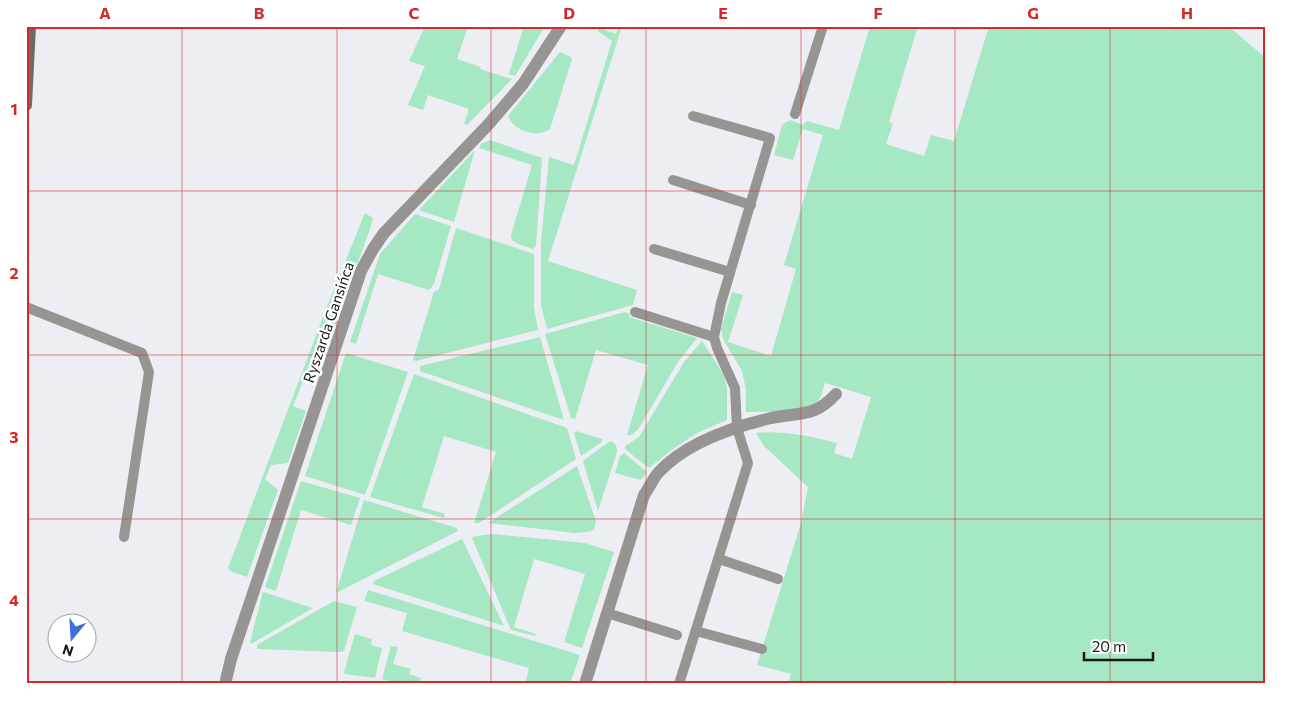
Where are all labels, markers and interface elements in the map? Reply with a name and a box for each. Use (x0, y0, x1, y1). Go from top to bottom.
text: A (99, 3, 111, 22)
text: B (254, 3, 265, 22)
text: C (409, 3, 420, 22)
text: D (563, 3, 575, 22)
text: E (718, 3, 728, 22)
text: F (873, 3, 883, 22)
text: G (1027, 3, 1039, 22)
text: H (1181, 3, 1193, 22)
text: 1 (10, 99, 18, 118)
street label: Ryszarda Gansińca (299, 259, 357, 385)
text: 2 (9, 263, 19, 282)
text: 3 (9, 427, 19, 446)
text: 4 (9, 590, 19, 609)
north arrow (48, 612, 98, 662)
scale bar (1084, 630, 1153, 662)
text: 20 m (1092, 637, 1126, 655)
text: N (60, 641, 75, 661)

